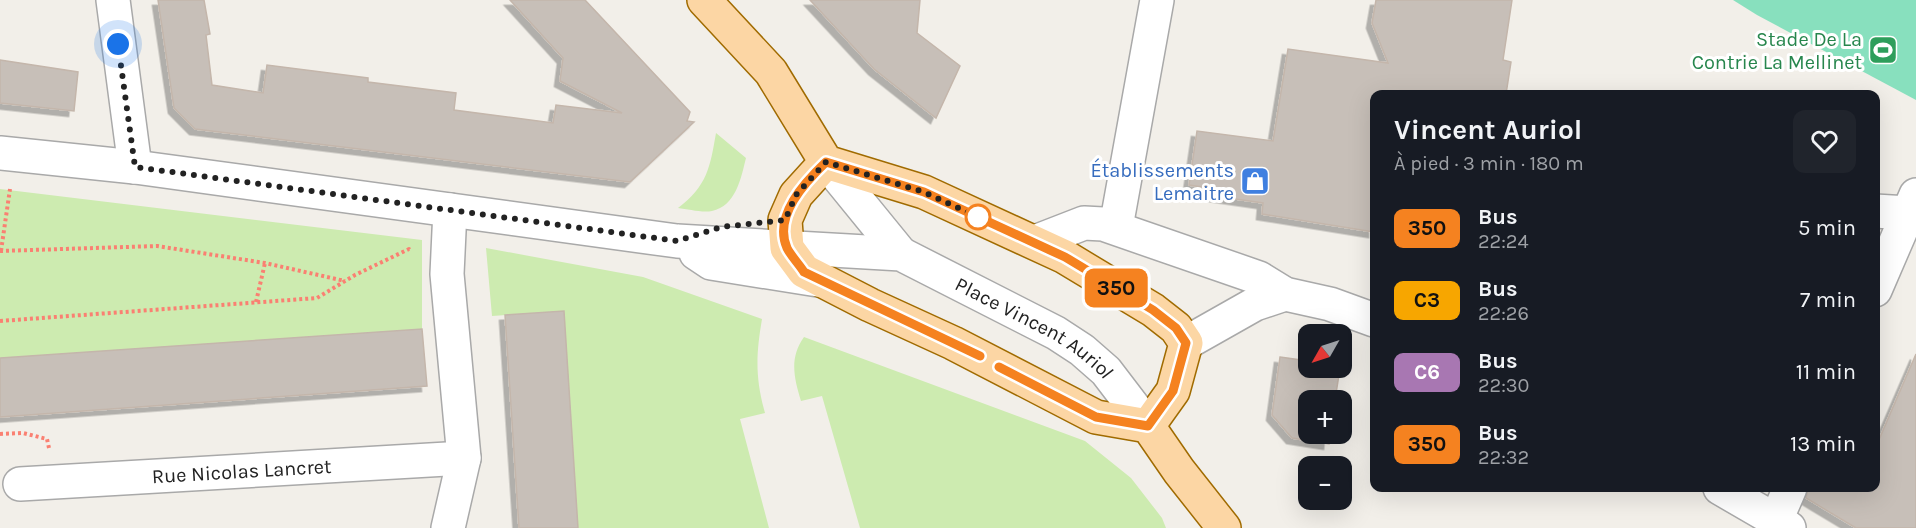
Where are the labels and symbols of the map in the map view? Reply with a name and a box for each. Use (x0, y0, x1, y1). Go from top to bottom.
place label: Stade De La Contrie La Mellinet (1692, 28, 1862, 74)
your location (103, 29, 133, 59)
sports icon: Stade De La Contrie La Mellinet (1867, 34, 1899, 66)
place label: Établissements Lemaitre (1090, 158, 1234, 205)
shop icon: Établissements Lemaitre (1239, 165, 1271, 197)
unlabelled marker (965, 204, 991, 230)
line badge: 350 (1082, 268, 1150, 308)
street label: Place Vincent Auriol (951, 273, 1119, 383)
north arrow (1298, 324, 1352, 378)
street label: Rue Nicolas Lancret (151, 455, 333, 488)

